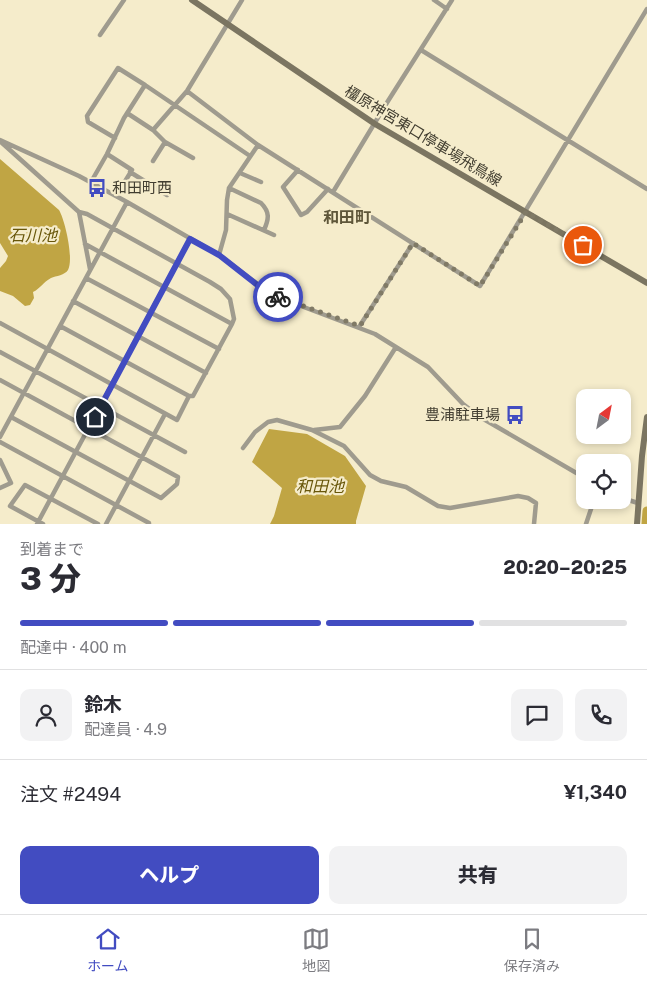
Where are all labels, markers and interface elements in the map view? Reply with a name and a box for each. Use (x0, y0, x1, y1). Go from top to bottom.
street label: 橿原神宮東口停車場飛鳥線 (342, 82, 505, 189)
bus stop icon: 和田町西 (86, 177, 108, 199)
place label: 和田町西 (112, 179, 172, 196)
district label: 和田町 (323, 208, 371, 227)
pin (562, 224, 604, 266)
water label: 石川池 (9, 226, 59, 245)
icon: bag (569, 231, 597, 259)
courier (253, 272, 303, 322)
icon: bike (264, 283, 292, 311)
north arrow (576, 389, 631, 444)
map controls (576, 389, 631, 509)
pin (74, 396, 116, 438)
icon: home (81, 403, 109, 431)
bus stop icon: 豊浦駐車場 (504, 404, 526, 426)
place label: 豊浦駐車場 (425, 406, 500, 423)
button: locate (576, 454, 631, 509)
water label: 和田池 (296, 477, 346, 496)
text: 到着まで (20, 540, 84, 559)
text: 20:20–20:25 (503, 556, 627, 578)
text: 3 分 (20, 560, 81, 597)
text: 配達中 · 400 m (20, 638, 127, 657)
button: person (20, 689, 72, 741)
button: chat (511, 689, 563, 741)
button: phone (575, 689, 627, 741)
text: 鈴木 (84, 693, 122, 715)
text: 配達員 · 4.9 (84, 720, 167, 739)
text: ¥1,340 (564, 781, 627, 803)
text: 注文 #2494 (20, 783, 121, 805)
button: ヘルプ (20, 846, 319, 904)
button: 共有 (329, 846, 627, 904)
tab: ホーム (87, 925, 128, 975)
tab: 地図 (302, 925, 330, 975)
tab: 保存済み (504, 925, 560, 975)

